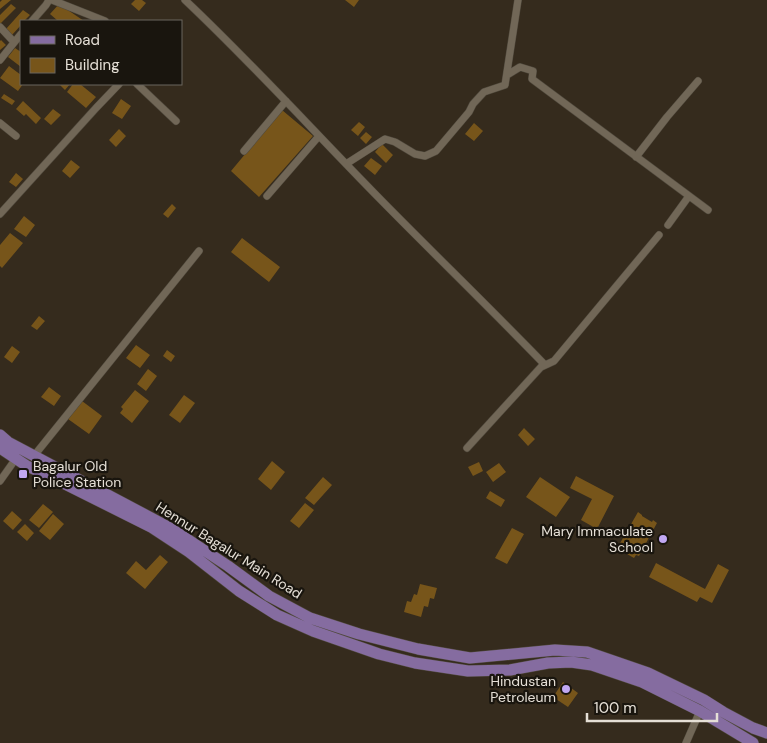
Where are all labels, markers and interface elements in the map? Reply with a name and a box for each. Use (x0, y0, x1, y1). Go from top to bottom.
legend (20, 20, 182, 85)
text: Road (65, 30, 100, 50)
text: Building (65, 55, 120, 75)
place label: Bagalur Old Police Station (33, 457, 121, 491)
marker: Bagalur Old Police Station (17, 468, 29, 480)
street label: Hennur Bagalur Main Road (153, 498, 305, 602)
place label: Mary Immaculate School (541, 522, 653, 556)
marker: Mary Immaculate School (657, 533, 669, 545)
place label: Hindustan Petroleum (490, 672, 556, 706)
marker: Hindustan Petroleum (560, 683, 572, 695)
scale bar (587, 690, 717, 722)
text: 100 m (594, 698, 637, 718)

